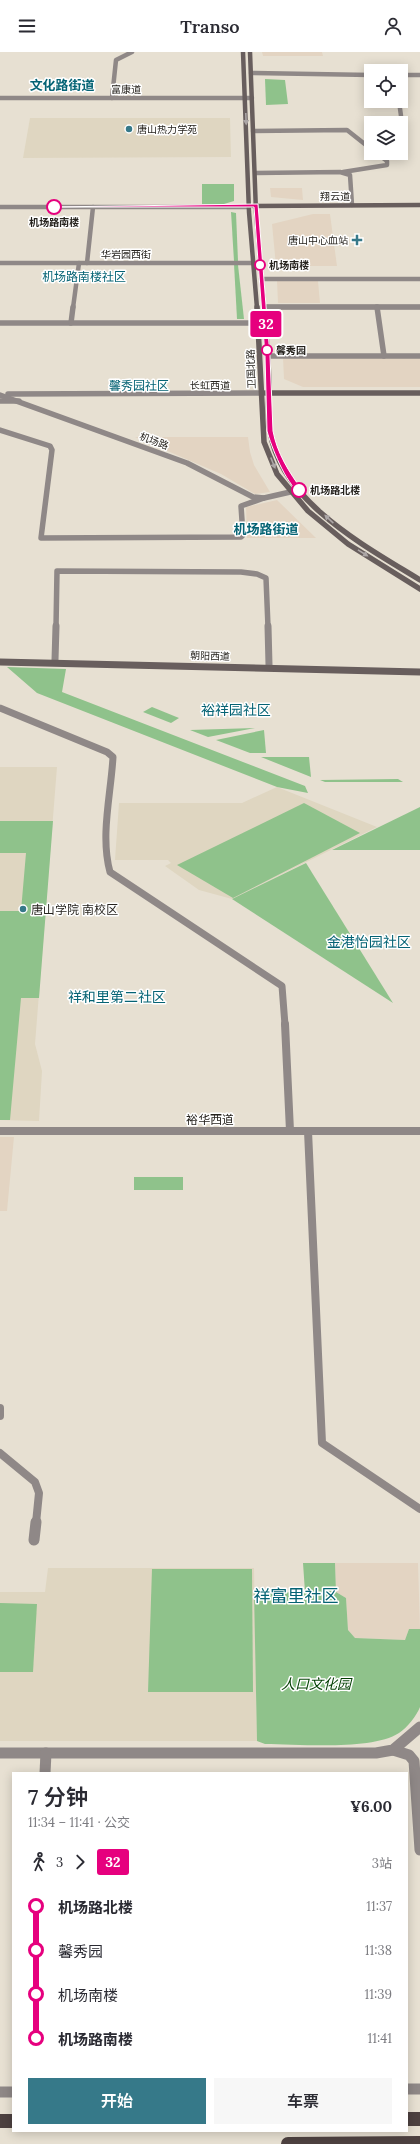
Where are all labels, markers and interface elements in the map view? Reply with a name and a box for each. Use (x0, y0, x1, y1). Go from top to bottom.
icon: menu (16, 15, 38, 37)
text: Transo (180, 15, 240, 38)
icon: person (382, 15, 404, 37)
map controls (364, 64, 408, 160)
button: locate (364, 64, 408, 108)
district label: 文化路街道 (29, 77, 95, 94)
street label: 富康道 (111, 83, 141, 96)
one-way arrow (243, 113, 250, 125)
button: layers (364, 116, 408, 160)
place label: 唐山热力学苑 (137, 123, 197, 136)
marker: 唐山热力学苑 (124, 124, 134, 134)
street label: 翔云道 (320, 190, 350, 203)
marker: 机场路南楼 (46, 199, 62, 215)
place label: 机场路南楼 (29, 216, 79, 229)
place label: 唐山中心血站 (288, 234, 348, 247)
marker: 唐山中心血站 (351, 234, 363, 246)
street label: 华岩园西街 (101, 248, 151, 261)
marker: 机场南楼 (254, 259, 266, 271)
place label: 机场南楼 (269, 259, 309, 272)
district label: 机场路南楼社区 (42, 269, 126, 284)
line badge: 32 (248, 311, 284, 337)
text: 32 (258, 315, 274, 333)
marker: 馨秀园 (261, 344, 273, 356)
place label: 馨秀园 (276, 344, 306, 357)
street label: 卫国北路 (244, 349, 258, 389)
district label: 馨秀园社区 (109, 378, 169, 393)
street label: 长虹西道 (190, 379, 230, 392)
street label: 机场路 (138, 430, 170, 452)
one-way arrow (270, 457, 276, 469)
marker: 机场路北楼 (291, 482, 307, 498)
place label: 机场路北楼 (310, 484, 360, 497)
one-way arrow (324, 515, 335, 524)
district label: 机场路街道 (233, 521, 299, 538)
one-way arrow (357, 550, 369, 557)
street label: 朝阳西道 (190, 649, 230, 663)
district label: 裕祥园社区 (201, 701, 271, 719)
place label: 唐山学院 南校区 (31, 902, 118, 917)
marker: 唐山学院 南校区 (18, 904, 28, 914)
district label: 金港怡园社区 (327, 933, 411, 951)
district label: 祥和里第二社区 (68, 988, 166, 1006)
street label: 裕华西道 (186, 1112, 234, 1127)
district label: 祥富里社区 (254, 1585, 339, 1607)
park label: 人口文化园 (281, 1675, 353, 1693)
text: 7 分钟 (28, 1783, 88, 1811)
text: ¥6.00 (350, 1797, 392, 1816)
text: 11:34 – 11:41 · 公交 (28, 1814, 130, 1831)
icon: walk (28, 1851, 50, 1873)
icon: forward (69, 1851, 91, 1873)
text: 32 (105, 1853, 121, 1871)
text: 3 (56, 1854, 63, 1871)
text: 3站 (372, 1855, 392, 1872)
text: 机场路北楼 (58, 1898, 133, 1917)
text: 11:37 (366, 1898, 392, 1915)
text: 馨秀园 (58, 1942, 103, 1961)
text: 11:38 (365, 1942, 392, 1959)
text: 机场南楼 (58, 1986, 118, 2005)
text: 11:39 (365, 1986, 392, 2003)
text: 机场路南楼 (58, 2030, 133, 2049)
text: 11:41 (368, 2030, 392, 2047)
button: 开始 (28, 2078, 206, 2124)
button: 车票 (214, 2078, 392, 2124)

